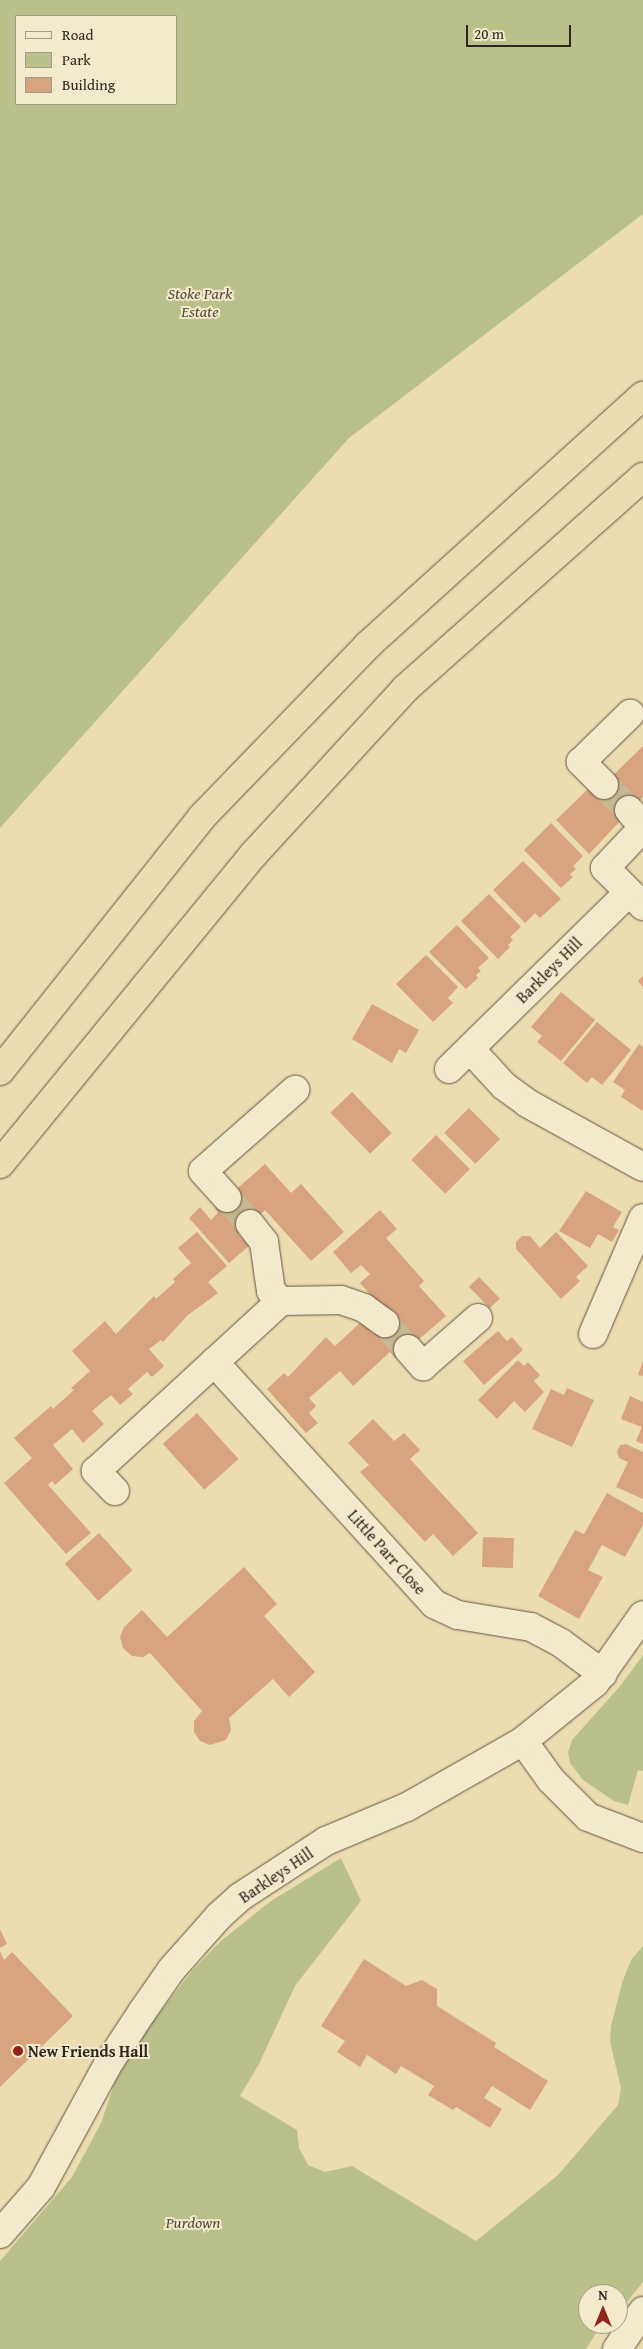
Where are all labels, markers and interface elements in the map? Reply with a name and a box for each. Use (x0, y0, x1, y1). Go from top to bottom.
legend (15, 15, 178, 105)
scale bar (468, 15, 573, 47)
text: 20 m (474, 23, 504, 44)
text: Road (62, 24, 93, 45)
text: Park (62, 49, 91, 70)
text: Building (62, 74, 115, 95)
park label: Stoke Park Estate (168, 283, 232, 321)
street label: Barkleys Hill (512, 933, 586, 1007)
street label: Little Parr Close (344, 1506, 430, 1598)
street label: Barkleys Hill (235, 1843, 317, 1907)
place label: New Friends Hall (28, 2041, 148, 2061)
marker: New Friends Hall (12, 2045, 24, 2057)
park label: Purdown (166, 2212, 220, 2232)
north arrow (578, 2284, 628, 2334)
text: N (598, 2285, 608, 2305)

